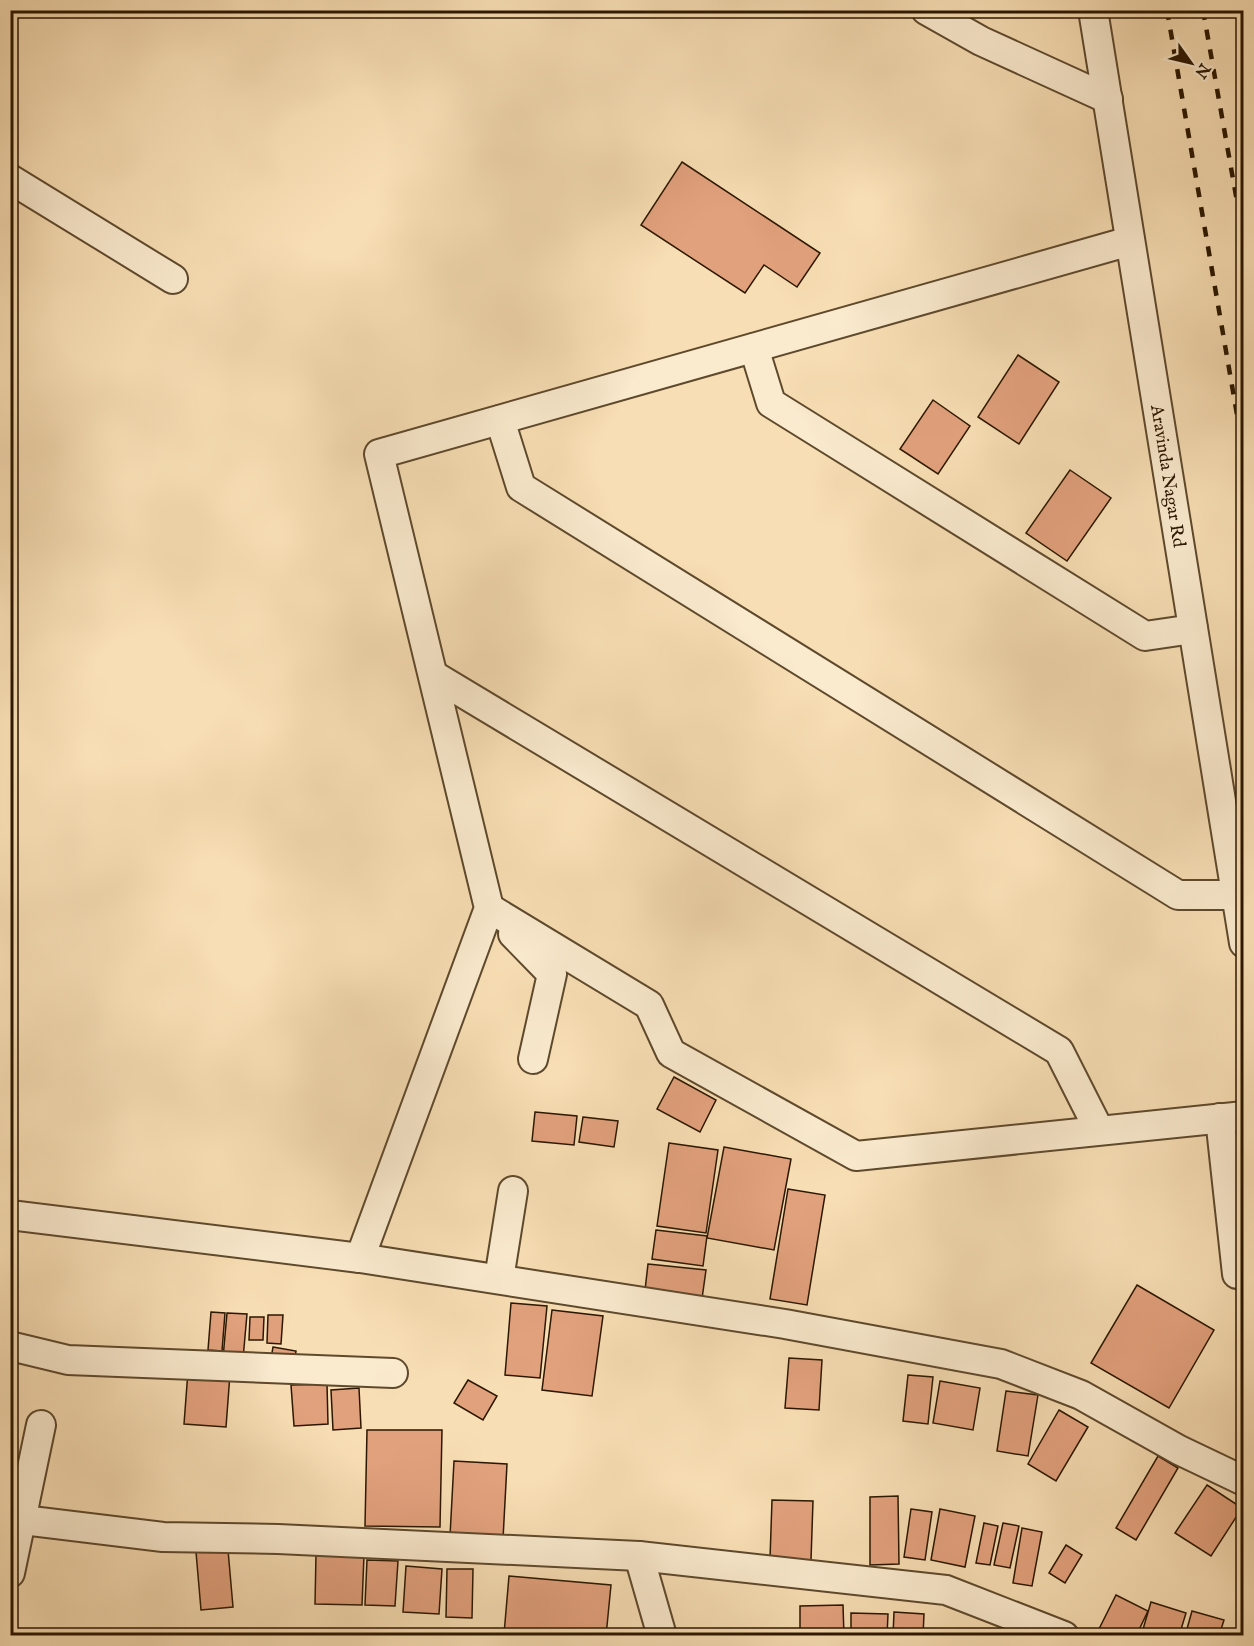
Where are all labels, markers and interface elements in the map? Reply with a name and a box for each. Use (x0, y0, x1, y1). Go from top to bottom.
north arrow (1161, 33, 1221, 93)
text: N (1190, 58, 1214, 82)
street label: Aravinda Nagar Rd (1144, 402, 1190, 550)

